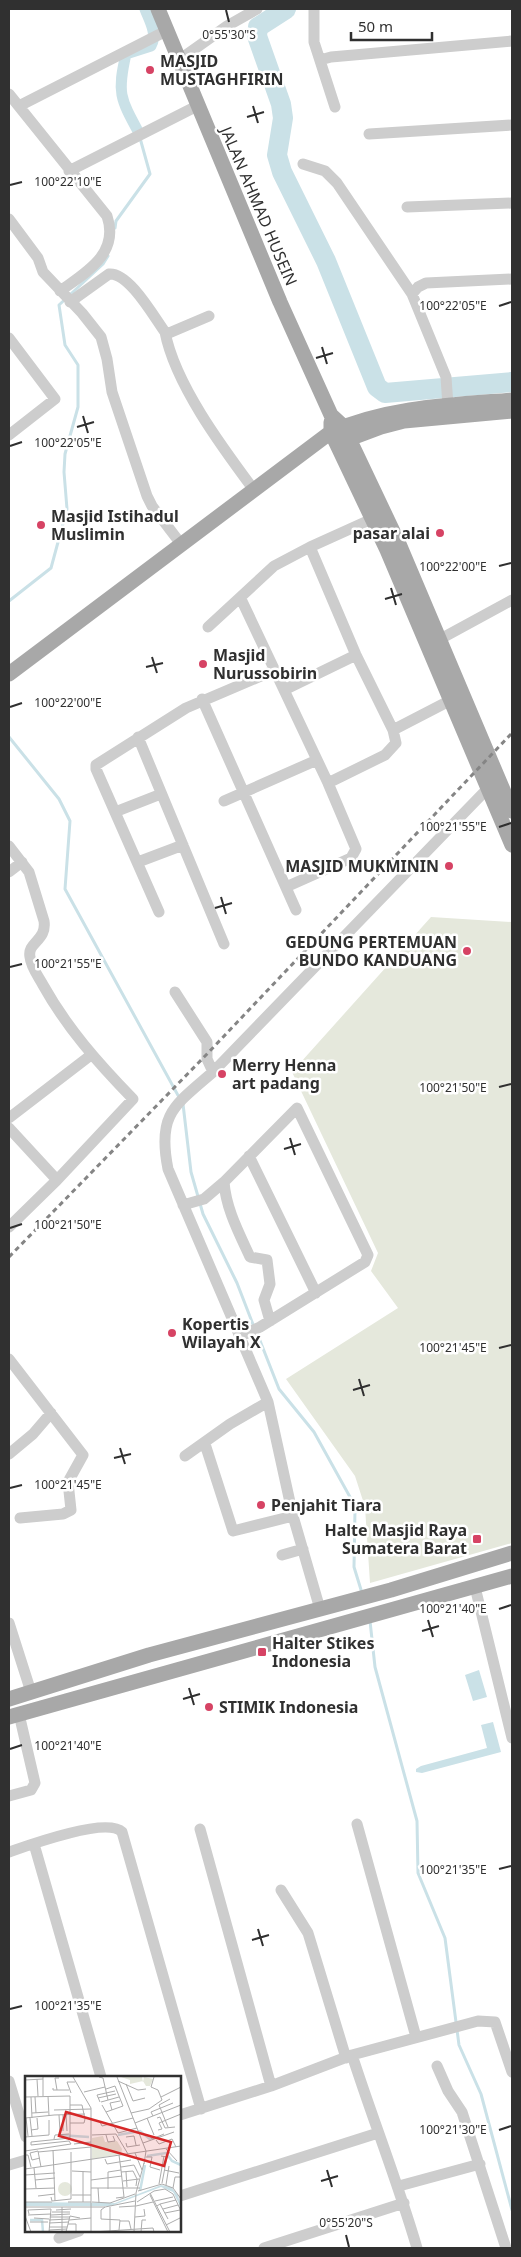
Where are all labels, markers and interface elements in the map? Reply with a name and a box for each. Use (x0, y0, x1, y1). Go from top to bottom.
scale bar (351, 10, 432, 42)
text: 50 m (358, 16, 393, 36)
text: 0°55'30"S (202, 26, 256, 43)
place label: MASJID MUSTAGHFIRIN (160, 50, 283, 90)
marker: MASJID MUSTAGHFIRIN (144, 64, 156, 76)
street label: JALAN AHMAD HUSEIN (215, 121, 303, 289)
text: 100°22'10"E (34, 173, 102, 190)
text: 100°22'05"E (419, 297, 487, 314)
text: 100°22'05"E (34, 434, 102, 451)
place label: Masjid Istihadul Muslimin (51, 505, 179, 545)
marker: Masjid Istihadul Muslimin (35, 519, 47, 531)
place label: pasar alai (353, 522, 430, 544)
marker: pasar alai (434, 527, 446, 539)
text: 100°22'00"E (419, 558, 487, 575)
place label: Masjid Nurussobirin (213, 644, 317, 684)
marker: Masjid Nurussobirin (197, 658, 209, 670)
text: 100°22'00"E (34, 694, 102, 711)
text: 100°21'55"E (419, 818, 487, 835)
place label: MASJID MUKMININ (285, 855, 439, 877)
marker: MASJID MUKMININ (443, 860, 455, 872)
place label: GEDUNG PERTEMUAN BUNDO KANDUANG (285, 931, 457, 971)
marker: GEDUNG PERTEMUAN BUNDO KANDUANG (461, 945, 473, 957)
text: 100°21'55"E (34, 955, 102, 972)
place label: Merry Henna art padang (232, 1054, 336, 1094)
marker: Merry Henna art padang (216, 1068, 228, 1080)
text: 100°21'50"E (419, 1079, 487, 1096)
text: 100°21'50"E (34, 1216, 102, 1233)
place label: Kopertis Wilayah X (182, 1313, 261, 1353)
marker: Kopertis Wilayah X (166, 1327, 178, 1339)
text: 100°21'45"E (419, 1339, 487, 1356)
text: 100°21'45"E (34, 1476, 102, 1493)
place label: Penjahit Tiara (271, 1494, 382, 1516)
marker: Penjahit Tiara (255, 1499, 267, 1511)
place label: Halte Masjid Raya Sumatera Barat (324, 1519, 467, 1559)
marker: Halte Masjid Raya Sumatera Barat (471, 1533, 483, 1545)
text: 100°21'40"E (419, 1600, 487, 1617)
place label: Halter Stikes Indonesia (272, 1632, 374, 1672)
marker: Halter Stikes Indonesia (256, 1646, 268, 1658)
place label: STIMIK Indonesia (219, 1696, 358, 1718)
marker: STIMIK Indonesia (203, 1701, 215, 1713)
text: 100°21'40"E (34, 1737, 102, 1754)
text: 100°21'35"E (419, 1861, 487, 1878)
text: 100°21'35"E (34, 1997, 102, 2014)
inset map (25, 2076, 181, 2232)
text: 100°21'30"E (419, 2121, 487, 2138)
text: 0°55'20"S (319, 2214, 373, 2231)

